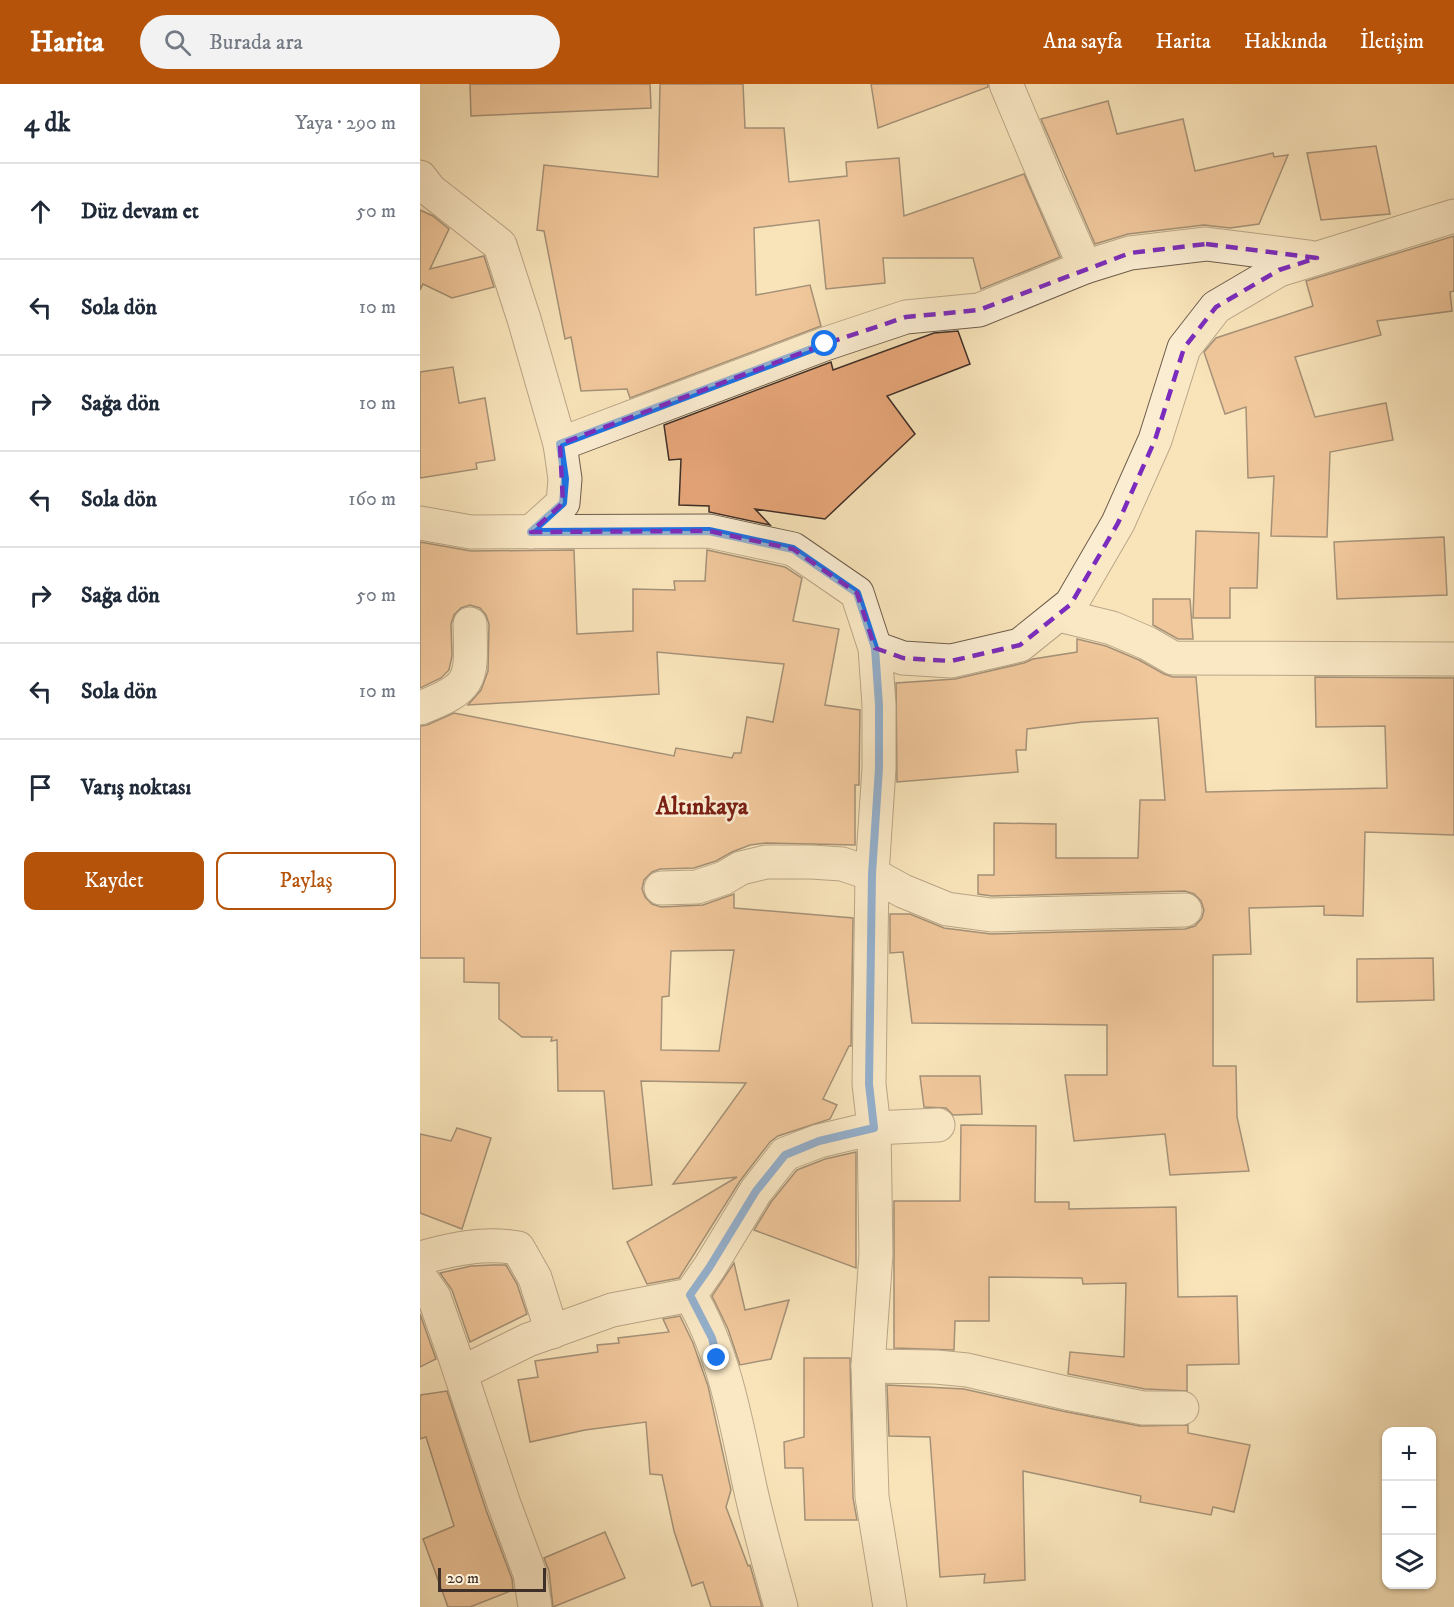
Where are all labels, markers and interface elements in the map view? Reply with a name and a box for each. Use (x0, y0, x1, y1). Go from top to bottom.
search box (140, 15, 560, 69)
text: Harita (30, 25, 104, 60)
icon: search (161, 26, 194, 59)
text: Burada ara (209, 29, 303, 56)
text: Ana sayfa (1043, 29, 1123, 55)
text: Harita (1156, 29, 1211, 55)
text: Hakkında (1244, 29, 1327, 55)
text: İletişim (1360, 29, 1424, 55)
text: 4 dk (24, 107, 70, 140)
text: Yaya · 290 m (295, 111, 396, 136)
icon: ahead (24, 195, 57, 228)
text: Düz devam et (81, 198, 199, 225)
text: 50 m (356, 199, 396, 224)
icon: left (24, 291, 57, 324)
text: Sola dön (81, 294, 157, 321)
text: 10 m (359, 295, 396, 320)
route start (811, 330, 837, 356)
icon: right (24, 387, 57, 420)
text: Sağa dön (81, 390, 160, 417)
text: 10 m (359, 391, 396, 416)
icon: left (24, 483, 57, 516)
text: Sola dön (81, 486, 157, 513)
text: 160 m (348, 487, 396, 512)
icon: right (24, 579, 57, 612)
text: Sağa dön (81, 582, 160, 609)
text: 50 m (356, 583, 396, 608)
icon: left (24, 675, 57, 708)
text: Sola dön (81, 678, 157, 705)
text: 10 m (359, 679, 396, 704)
icon: arrive (24, 771, 57, 804)
text: Varış noktası (81, 774, 191, 801)
district label: Altınkaya (655, 792, 749, 822)
button: Kaydet (24, 852, 204, 910)
button: Paylaş (216, 852, 396, 910)
route end (703, 1344, 729, 1370)
map controls (1382, 1427, 1436, 1589)
button: + (1382, 1427, 1436, 1481)
button: − (1382, 1481, 1436, 1535)
button: layers (1382, 1535, 1436, 1589)
scale bar (438, 1565, 546, 1592)
text: 20 m (447, 1568, 479, 1588)

